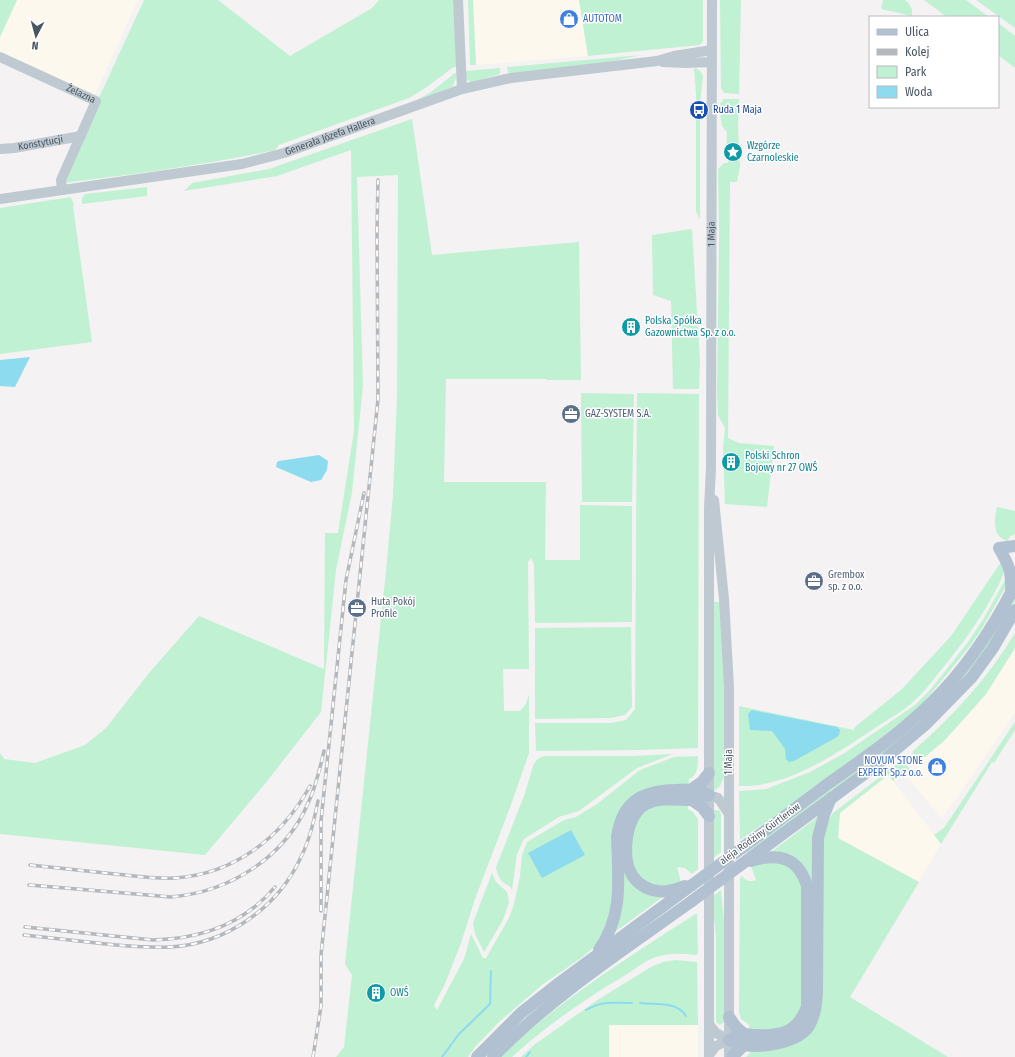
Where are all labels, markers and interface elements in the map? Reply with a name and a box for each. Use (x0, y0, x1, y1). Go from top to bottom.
shop icon: AUTOTOM (558, 8, 580, 30)
place label: AUTOTOM (583, 13, 622, 25)
north arrow (16, 16, 56, 56)
legend (869, 16, 999, 108)
text: Ulica (905, 25, 929, 39)
text: N (31, 39, 39, 52)
text: Kolej (905, 45, 930, 59)
text: Park (905, 65, 927, 79)
street label: Żelazna (64, 80, 98, 106)
text: Woda (905, 85, 933, 99)
bus stop icon: Ruda 1 Maja (688, 99, 710, 121)
place label: Ruda 1 Maja (713, 104, 762, 116)
street label: Generała Józefa Hallera (283, 115, 377, 158)
street label: Konstytucji (17, 133, 64, 153)
place label: Wzgórze Czarnoleskie (747, 140, 799, 164)
place icon: Wzgórze Czarnoleskie (722, 141, 744, 163)
street label: 1 Maja (705, 221, 718, 247)
place label: Polska Spółka Gazownictwa Sp. z o.o. (645, 315, 736, 339)
building icon: Polska Spółka Gazownictwa Sp. z o.o. (620, 316, 642, 338)
office icon: GAZ-SYSTEM S.A. (560, 403, 582, 425)
place label: GAZ-SYSTEM S.A. (585, 408, 651, 420)
place label: Polski Schron Bojowy nr 27 OWŚ (745, 450, 817, 474)
building icon: Polski Schron Bojowy nr 27 OWŚ (720, 451, 742, 473)
place label: Grembox sp. z o.o. (828, 569, 865, 593)
office icon: Grembox sp. z o.o. (803, 570, 825, 592)
place label: Huta Pokój Profile (371, 596, 415, 620)
office icon: Huta Pokój Profile (346, 597, 368, 619)
street label: 1 Maja (723, 749, 735, 775)
place label: NOVUM STONE EXPERT Sp.z o.o. (858, 755, 923, 779)
shop icon: NOVUM STONE EXPERT Sp.z o.o. (926, 756, 948, 778)
street label: aleja Rodziny Gürtlerów (717, 800, 803, 867)
building icon: OWŚ (365, 982, 387, 1004)
place label: OWŚ (390, 985, 409, 999)

